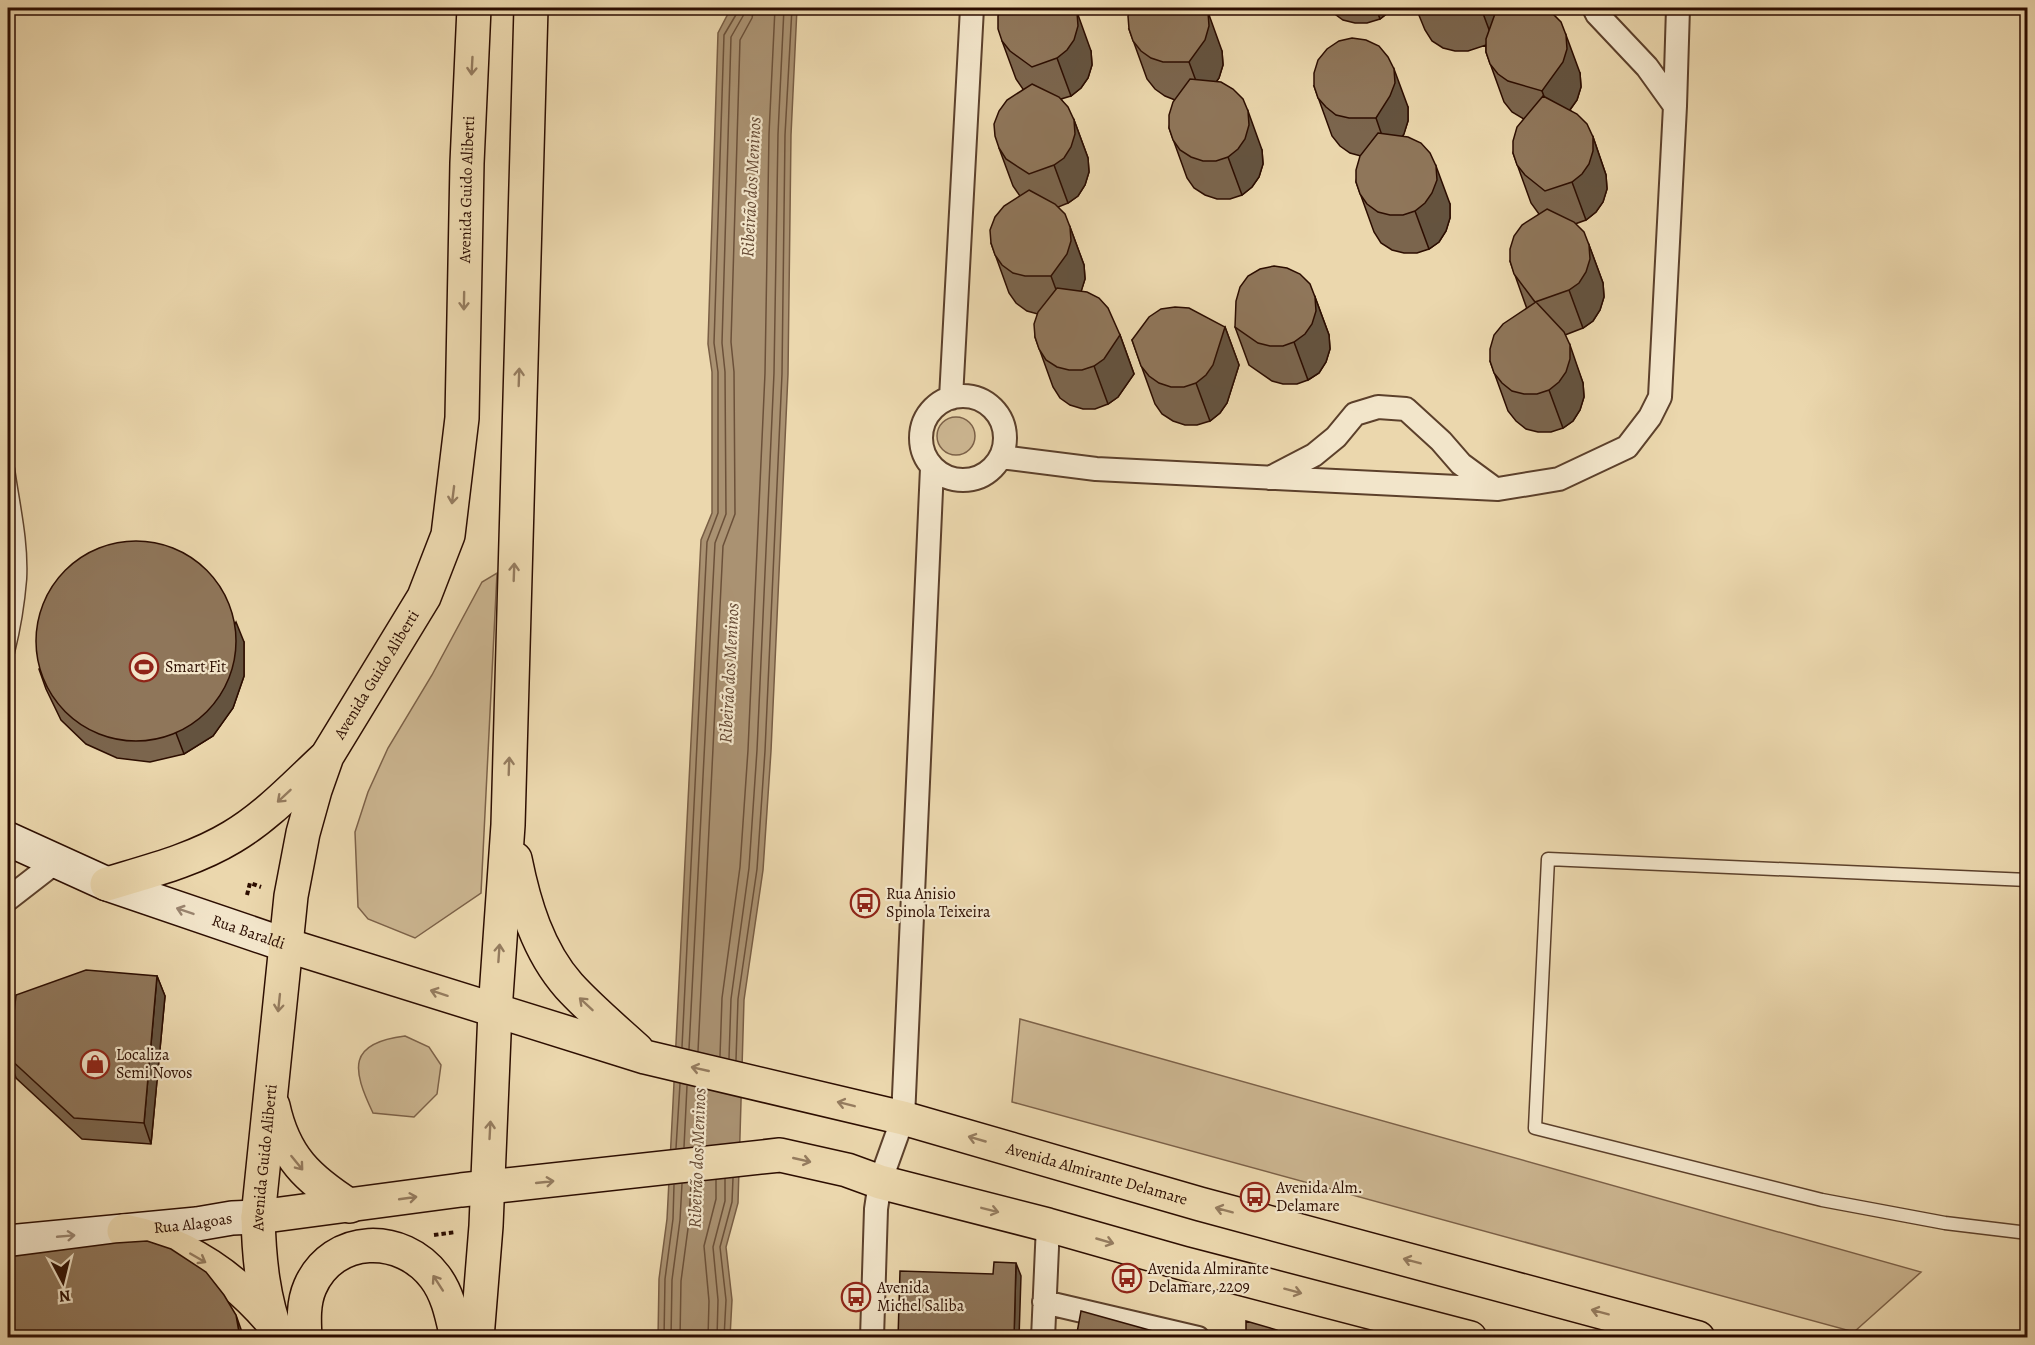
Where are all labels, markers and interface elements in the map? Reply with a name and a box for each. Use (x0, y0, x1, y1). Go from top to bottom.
one-way arrow (466, 55, 477, 75)
street label: Avenida Guido Aliberti (454, 115, 480, 264)
water label: Ribeirão dos Meninos (735, 116, 767, 258)
one-way arrow (459, 290, 470, 310)
one-way arrow (514, 367, 525, 387)
one-way arrow (447, 485, 458, 505)
one-way arrow (509, 562, 520, 582)
water label: Ribeirão dos Meninos (713, 602, 745, 744)
street label: Avenida Guido Aliberti (328, 606, 424, 744)
sports icon: Smart Fit (128, 651, 160, 683)
place label: Smart Fit (165, 656, 226, 678)
one-way arrow (503, 757, 515, 777)
one-way arrow (277, 789, 292, 803)
place label: Rua Anisio Spinola Teixeira (886, 883, 991, 923)
bus stop icon: Rua Anisio Spinola Teixeira (849, 887, 881, 919)
one-way arrow (176, 904, 195, 915)
street label: Rua Baraldi (209, 909, 288, 955)
one-way arrow (494, 943, 505, 963)
one-way arrow (430, 987, 449, 998)
one-way arrow (273, 992, 284, 1012)
one-way arrow (579, 997, 594, 1011)
place label: Localiza Semi Novos (116, 1044, 192, 1084)
shop icon: Localiza Semi Novos (79, 1048, 111, 1080)
one-way arrow (691, 1063, 710, 1074)
street label: Avenida Guido Aliberti (247, 1083, 283, 1233)
water label: Ribeirão dos Meninos (683, 1087, 711, 1229)
one-way arrow (837, 1098, 856, 1110)
one-way arrow (484, 1121, 495, 1140)
one-way arrow (968, 1133, 987, 1144)
street label: Avenida Almirante Delamare (1003, 1137, 1190, 1211)
one-way arrow (291, 1155, 304, 1171)
one-way arrow (791, 1155, 811, 1166)
one-way arrow (534, 1176, 554, 1187)
place label: Avenida Alm. Delamare (1275, 1177, 1363, 1217)
bus stop icon: Avenida Alm. Delamare (1239, 1181, 1271, 1213)
one-way arrow (398, 1192, 418, 1203)
one-way arrow (1215, 1204, 1234, 1216)
one-way arrow (980, 1205, 999, 1216)
street label: Rua Alagoas (153, 1207, 234, 1239)
one-way arrow (55, 1230, 75, 1241)
one-way arrow (1095, 1235, 1114, 1247)
north arrow (33, 1252, 93, 1312)
one-way arrow (189, 1253, 206, 1265)
one-way arrow (1403, 1255, 1422, 1266)
place label: Avenida Almirante Delamare, 2209 (1147, 1258, 1269, 1298)
bus stop icon: Avenida Almirante Delamare, 2209 (1111, 1262, 1143, 1294)
one-way arrow (432, 1274, 445, 1291)
place label: Avenida Michel Saliba (876, 1277, 965, 1317)
bus stop icon: Avenida Michel Saliba (840, 1281, 872, 1313)
text: N (57, 1284, 72, 1308)
one-way arrow (1283, 1286, 1302, 1298)
one-way arrow (1591, 1306, 1610, 1317)

